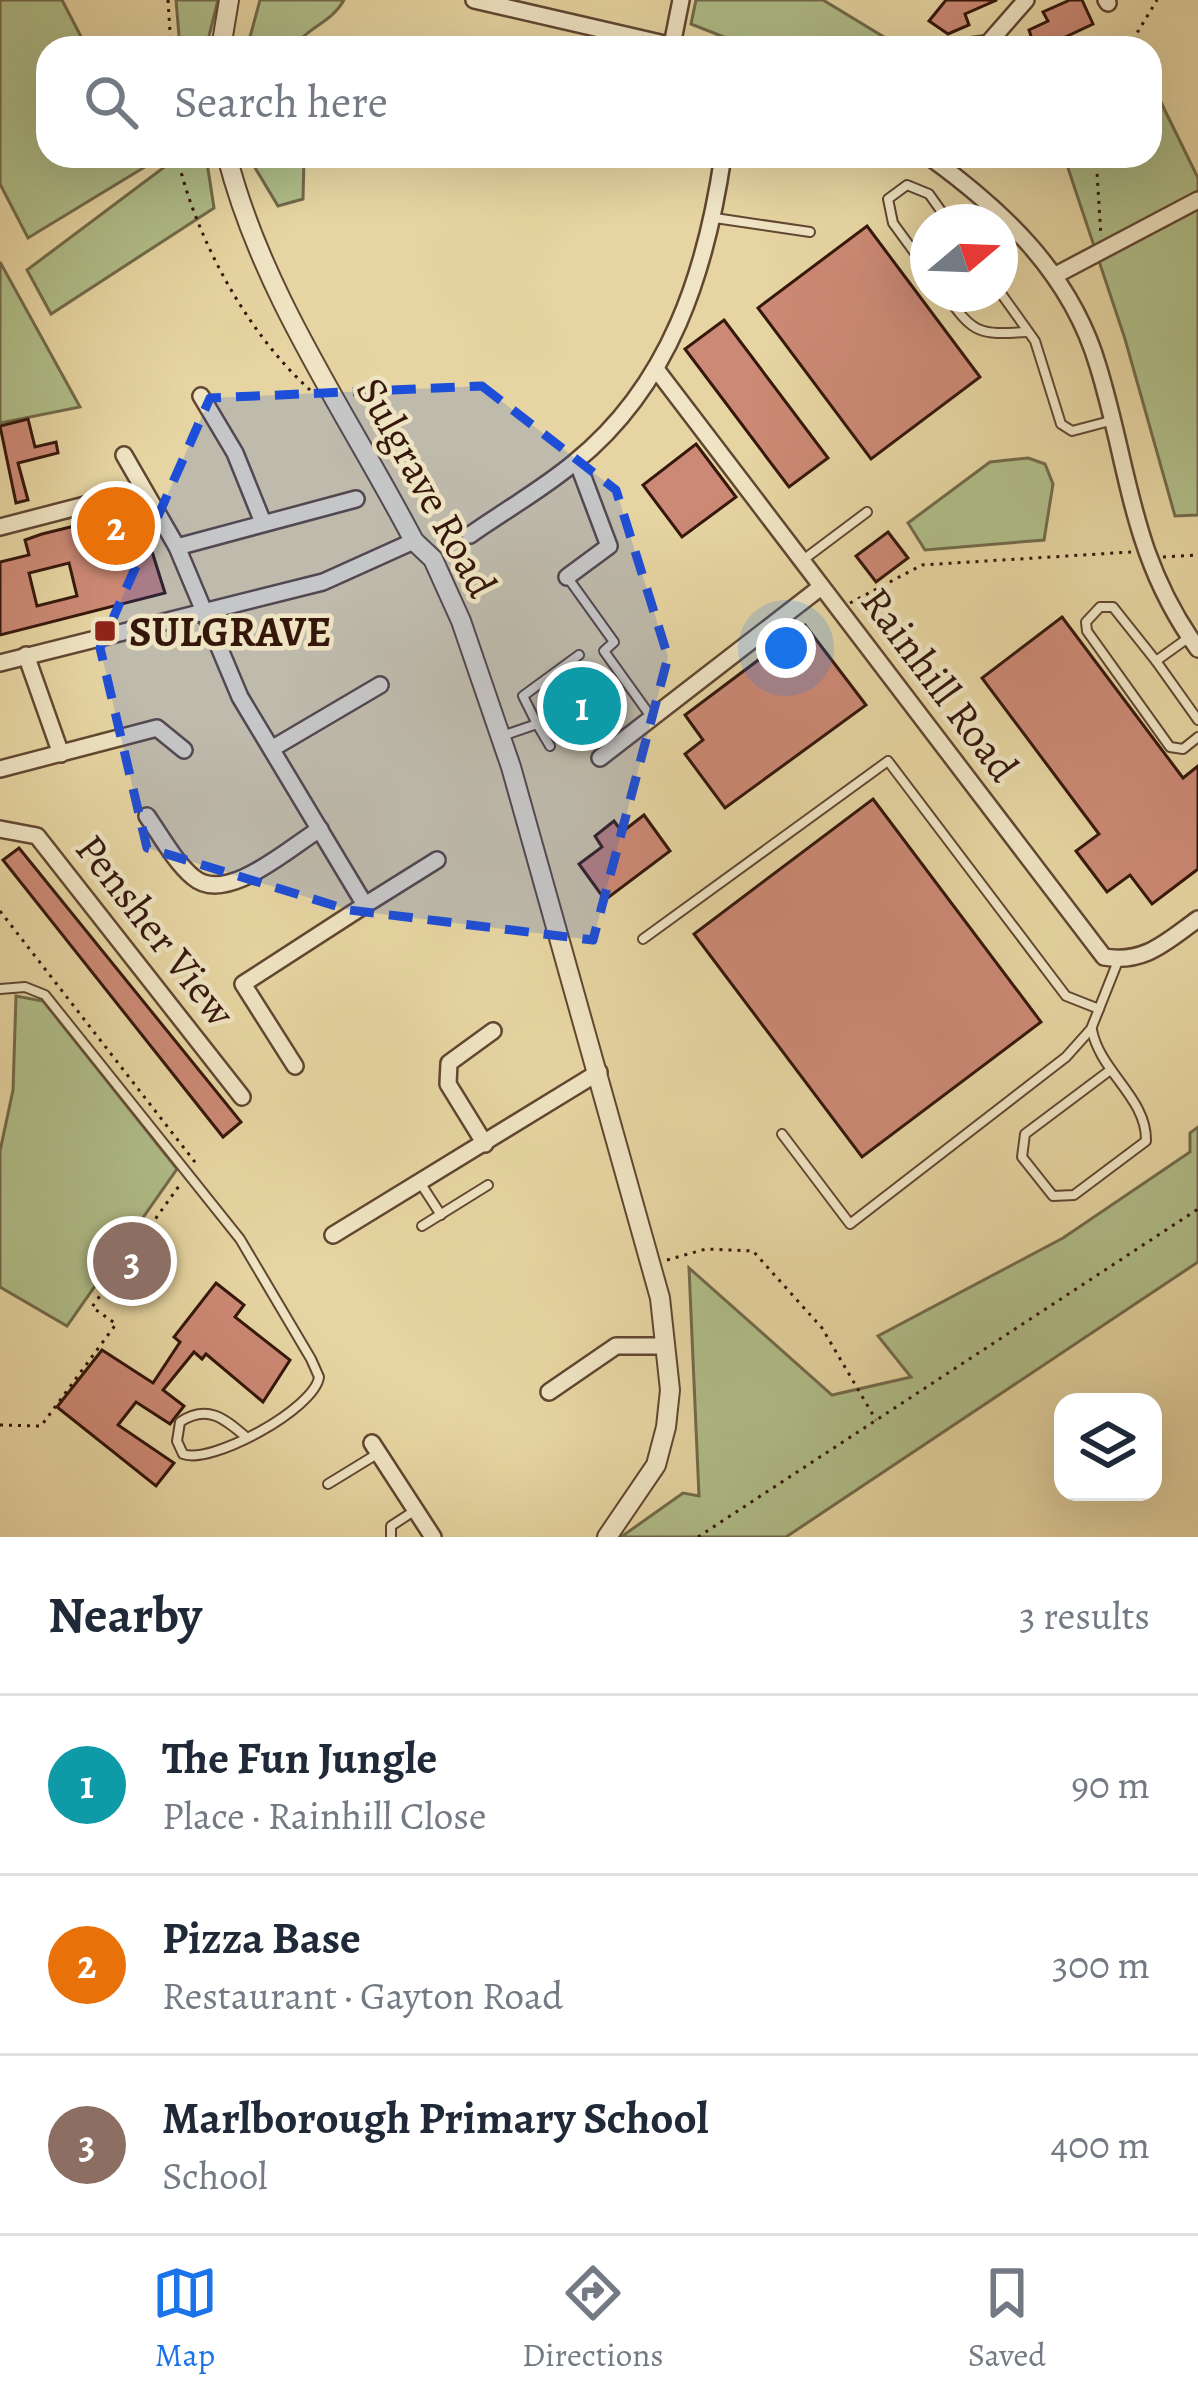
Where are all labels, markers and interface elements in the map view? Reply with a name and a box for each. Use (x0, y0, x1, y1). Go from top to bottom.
search box (36, 36, 1162, 168)
icon: search (78, 69, 144, 135)
text: Search here (174, 71, 388, 133)
north arrow (910, 204, 1018, 312)
street label: Sulgrave Road (343, 367, 511, 608)
pin: 2 (77, 481, 155, 571)
street label: Rainhill Road (848, 575, 1032, 793)
place label: SULGRAVE (129, 603, 331, 660)
marker: SULGRAVE (92, 618, 118, 644)
your location (756, 618, 816, 678)
pin: 1 (543, 661, 621, 751)
street label: Pensher View (63, 822, 249, 1038)
pin: 3 (93, 1216, 171, 1306)
map controls (1054, 1393, 1162, 1501)
button: layers (1054, 1393, 1162, 1501)
text: Nearby (48, 1580, 202, 1650)
text: 3 results (1019, 1589, 1150, 1642)
text: The Fun Jungle (162, 1727, 437, 1789)
text: 1 (80, 1758, 94, 1811)
text: 90 m (1071, 1758, 1150, 1811)
text: Place · Rainhill Close (162, 1789, 486, 1842)
text: Pizza Base (162, 1907, 361, 1969)
text: 2 (78, 1938, 96, 1991)
text: 300 m (1052, 1938, 1150, 1991)
text: Restaurant · Gayton Road (162, 1969, 563, 2022)
text: Marlborough Primary School (162, 2087, 709, 2149)
text: 3 (79, 2118, 95, 2171)
text: 400 m (1051, 2118, 1150, 2171)
text: School (162, 2149, 268, 2202)
tab: Map (152, 2260, 218, 2377)
tab: Directions (522, 2260, 664, 2377)
tab: Saved (968, 2260, 1046, 2377)

